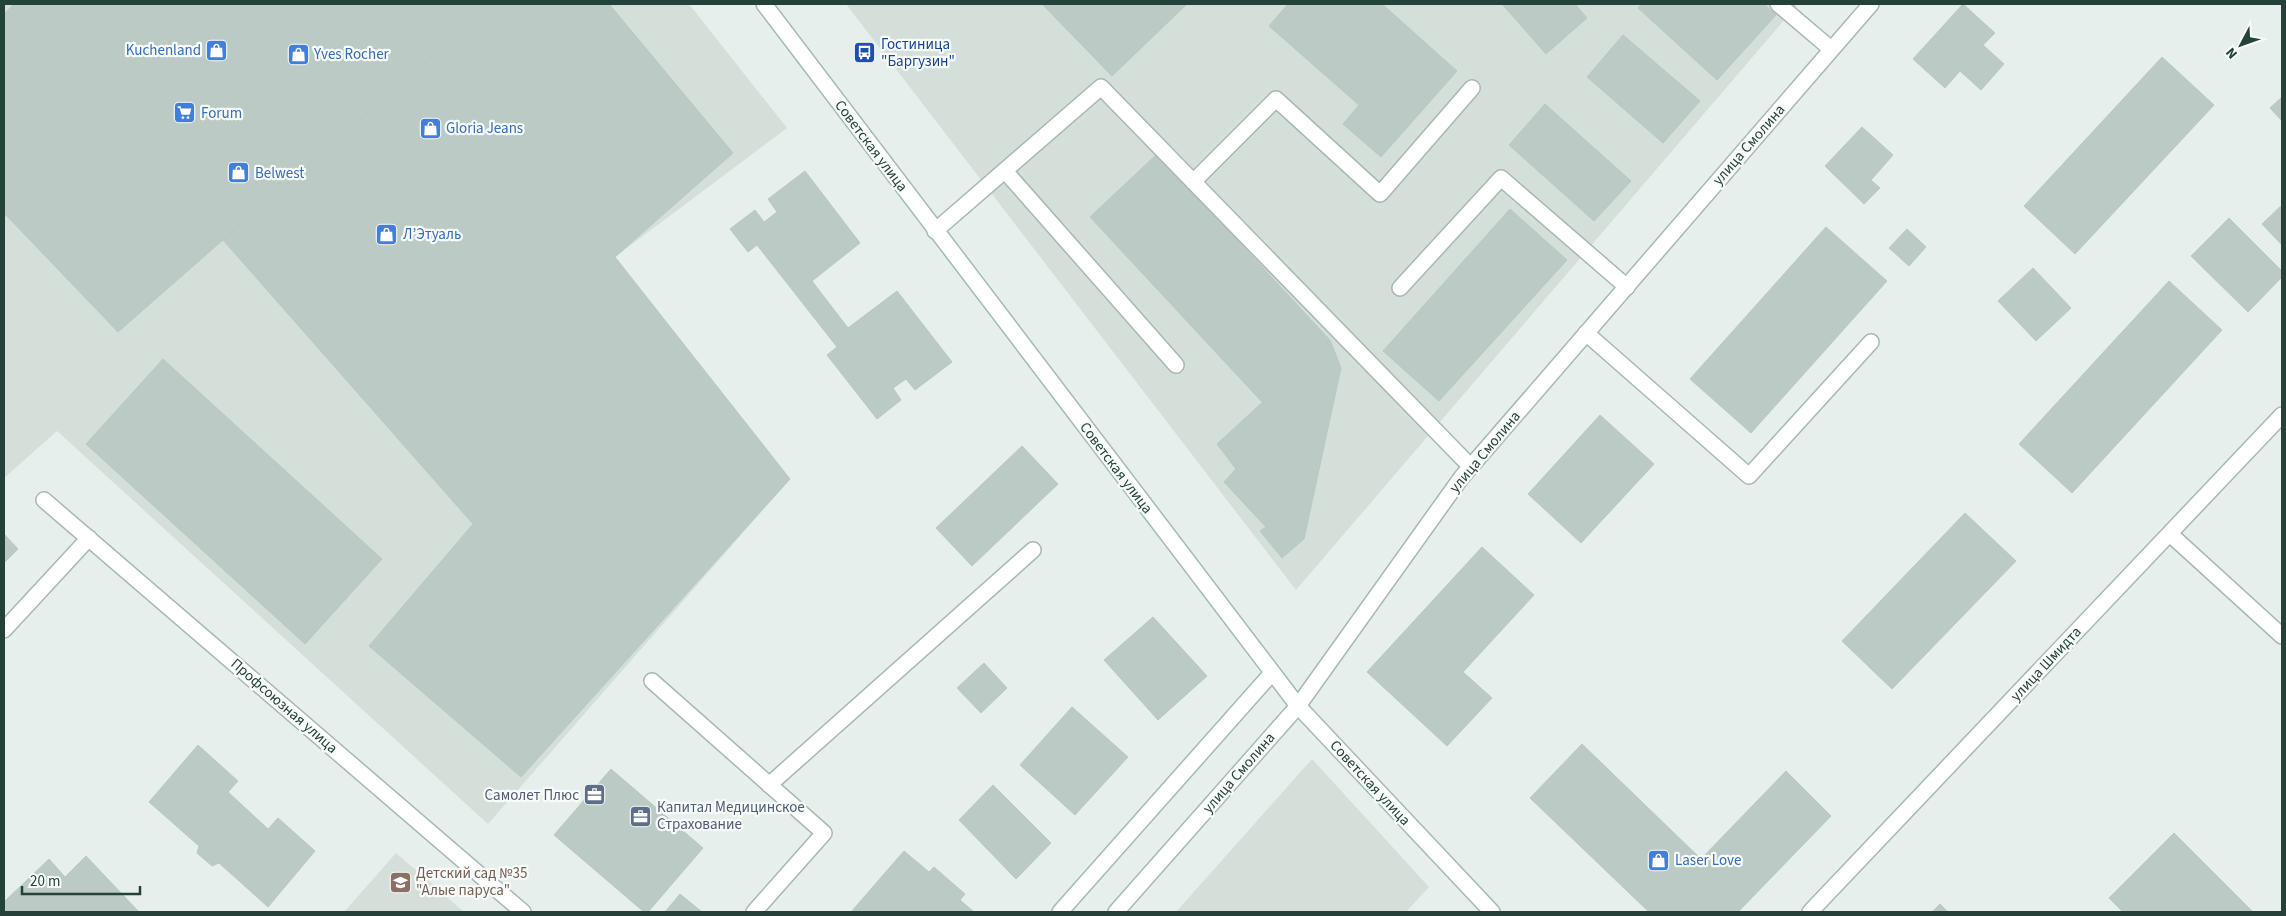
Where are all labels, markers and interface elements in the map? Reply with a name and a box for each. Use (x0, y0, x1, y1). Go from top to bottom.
north arrow (2216, 20, 2266, 70)
place label: Гостиница "Баргузин" (881, 34, 955, 72)
shop icon: Kuchenland (205, 38, 229, 62)
place label: Kuchenland (126, 40, 201, 61)
bus stop icon: Гостиница "Баргузин" (853, 41, 877, 65)
shop icon: Yves Rocher (286, 42, 310, 66)
text: N (2221, 43, 2243, 63)
place label: Yves Rocher (313, 44, 390, 65)
street label: Советская улица (830, 96, 912, 196)
street label: улица Смолина (1708, 100, 1790, 190)
supermarket icon: Forum (173, 101, 197, 125)
place label: Forum (201, 103, 242, 124)
shop icon: Gloria Jeans (418, 116, 442, 140)
place label: Gloria Jeans (446, 118, 523, 139)
shop icon: Belwest (227, 161, 251, 185)
place label: Belwest (255, 163, 304, 184)
shop icon: Л’Этуаль (375, 222, 399, 246)
place label: Л’Этуаль (403, 224, 461, 245)
street label: улица Смолина (1445, 407, 1525, 497)
street label: Советская улица (1075, 418, 1157, 518)
street label: улица Шмидта (2006, 622, 2086, 706)
street label: Профсоюзная улица (226, 654, 342, 758)
street label: улица Смолина (1198, 728, 1280, 818)
street label: Советская улица (1325, 736, 1415, 830)
office icon: Самолет Плюс (583, 783, 607, 807)
place label: Самолет Плюс (485, 785, 579, 806)
place label: Капитал Медицинское Страхование (657, 797, 805, 835)
office icon: Капитал Медицинское Страхование (629, 804, 653, 828)
shop icon: Laser Love (1647, 848, 1671, 872)
place label: Laser Love (1675, 850, 1741, 871)
place label: Детский сад №35 "Алые паруса" (416, 863, 527, 901)
scale bar (22, 864, 140, 896)
school or university icon: Детский сад №35 "Алые паруса" (388, 870, 412, 894)
text: 20 m (30, 871, 60, 892)

